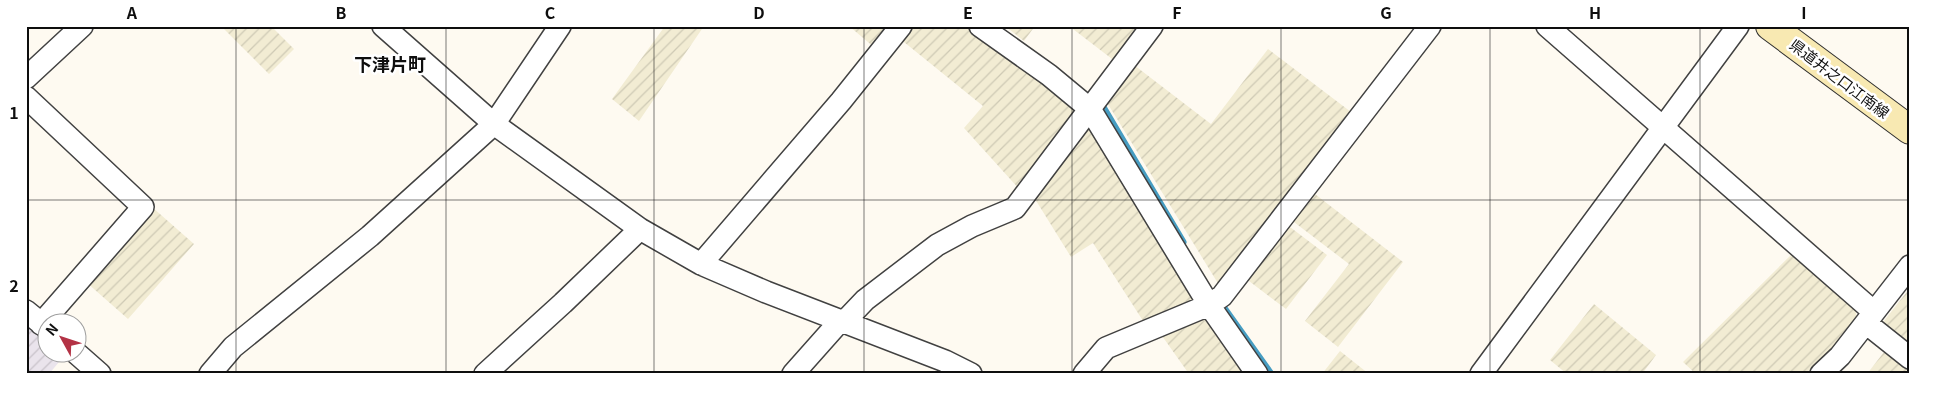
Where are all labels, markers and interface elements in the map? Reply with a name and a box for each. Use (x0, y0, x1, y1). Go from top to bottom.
text: A (126, 0, 138, 24)
text: B (336, 0, 347, 24)
text: C (545, 0, 556, 24)
text: D (753, 0, 765, 24)
text: E (963, 0, 973, 24)
text: F (1172, 0, 1182, 24)
text: G (1380, 0, 1392, 24)
text: H (1589, 0, 1601, 24)
text: I (1801, 0, 1807, 24)
street label: 県道井之口江南線 (1786, 34, 1894, 122)
district label: 下津片町 (354, 50, 426, 76)
text: 1 (9, 100, 19, 124)
text: 2 (9, 273, 19, 297)
north arrow (38, 312, 88, 362)
text: N (40, 319, 62, 339)

